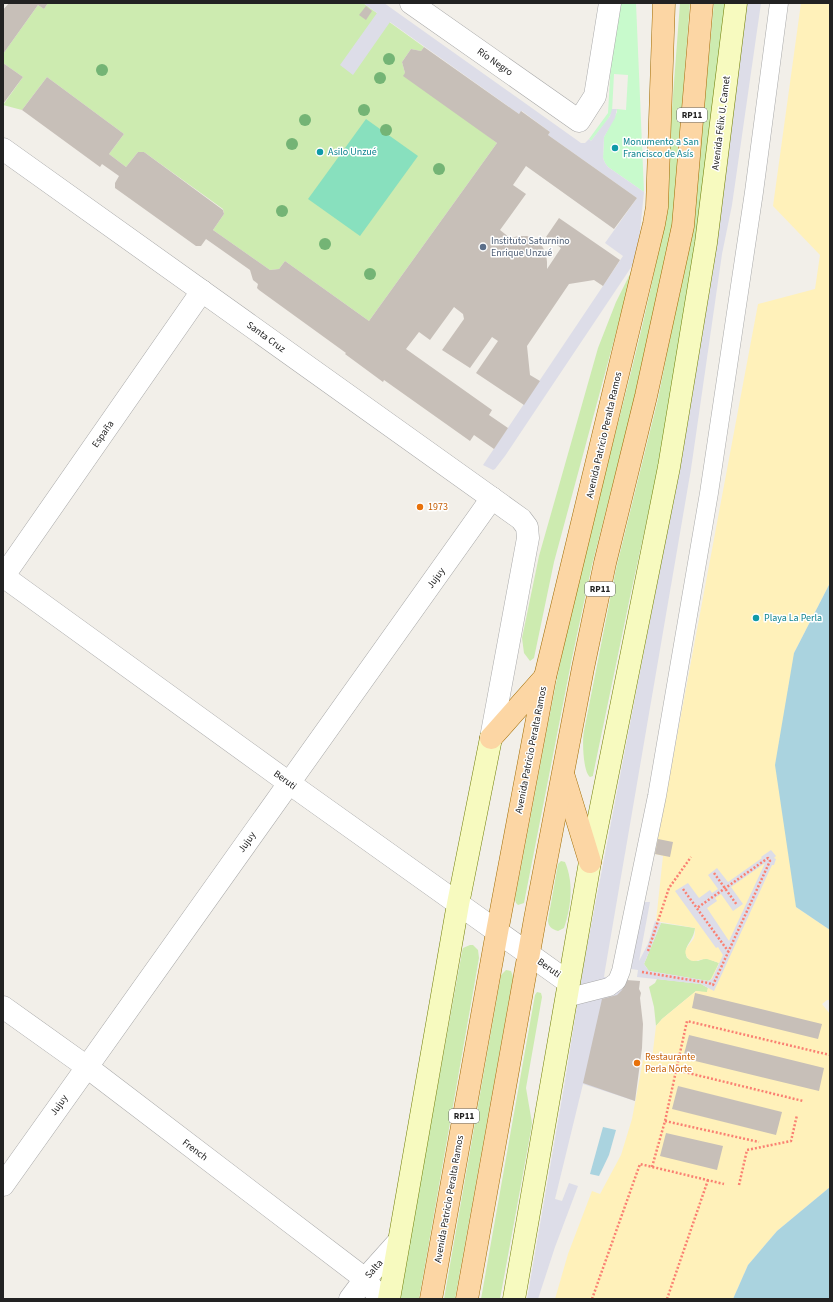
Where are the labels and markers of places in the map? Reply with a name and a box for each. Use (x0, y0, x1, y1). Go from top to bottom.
place label: Monumento a San Francisco de Asís (623, 135, 699, 161)
marker: Monumento a San Francisco de Asís (610, 143, 620, 153)
place label: Asilo Unzué (328, 145, 377, 159)
marker: Asilo Unzué (315, 147, 325, 157)
place label: Instituto Saturnino Enrique Unzué (491, 234, 570, 260)
marker: Instituto Saturnino Enrique Unzué (478, 242, 488, 252)
place label: 1973 (428, 500, 448, 514)
marker: 1973 (415, 502, 425, 512)
place label: Playa La Perla (764, 611, 822, 625)
marker: Playa La Perla (751, 613, 761, 623)
place label: Restaurante Perla Norte (645, 1050, 695, 1076)
marker: Restaurante Perla Norte (632, 1058, 642, 1068)

